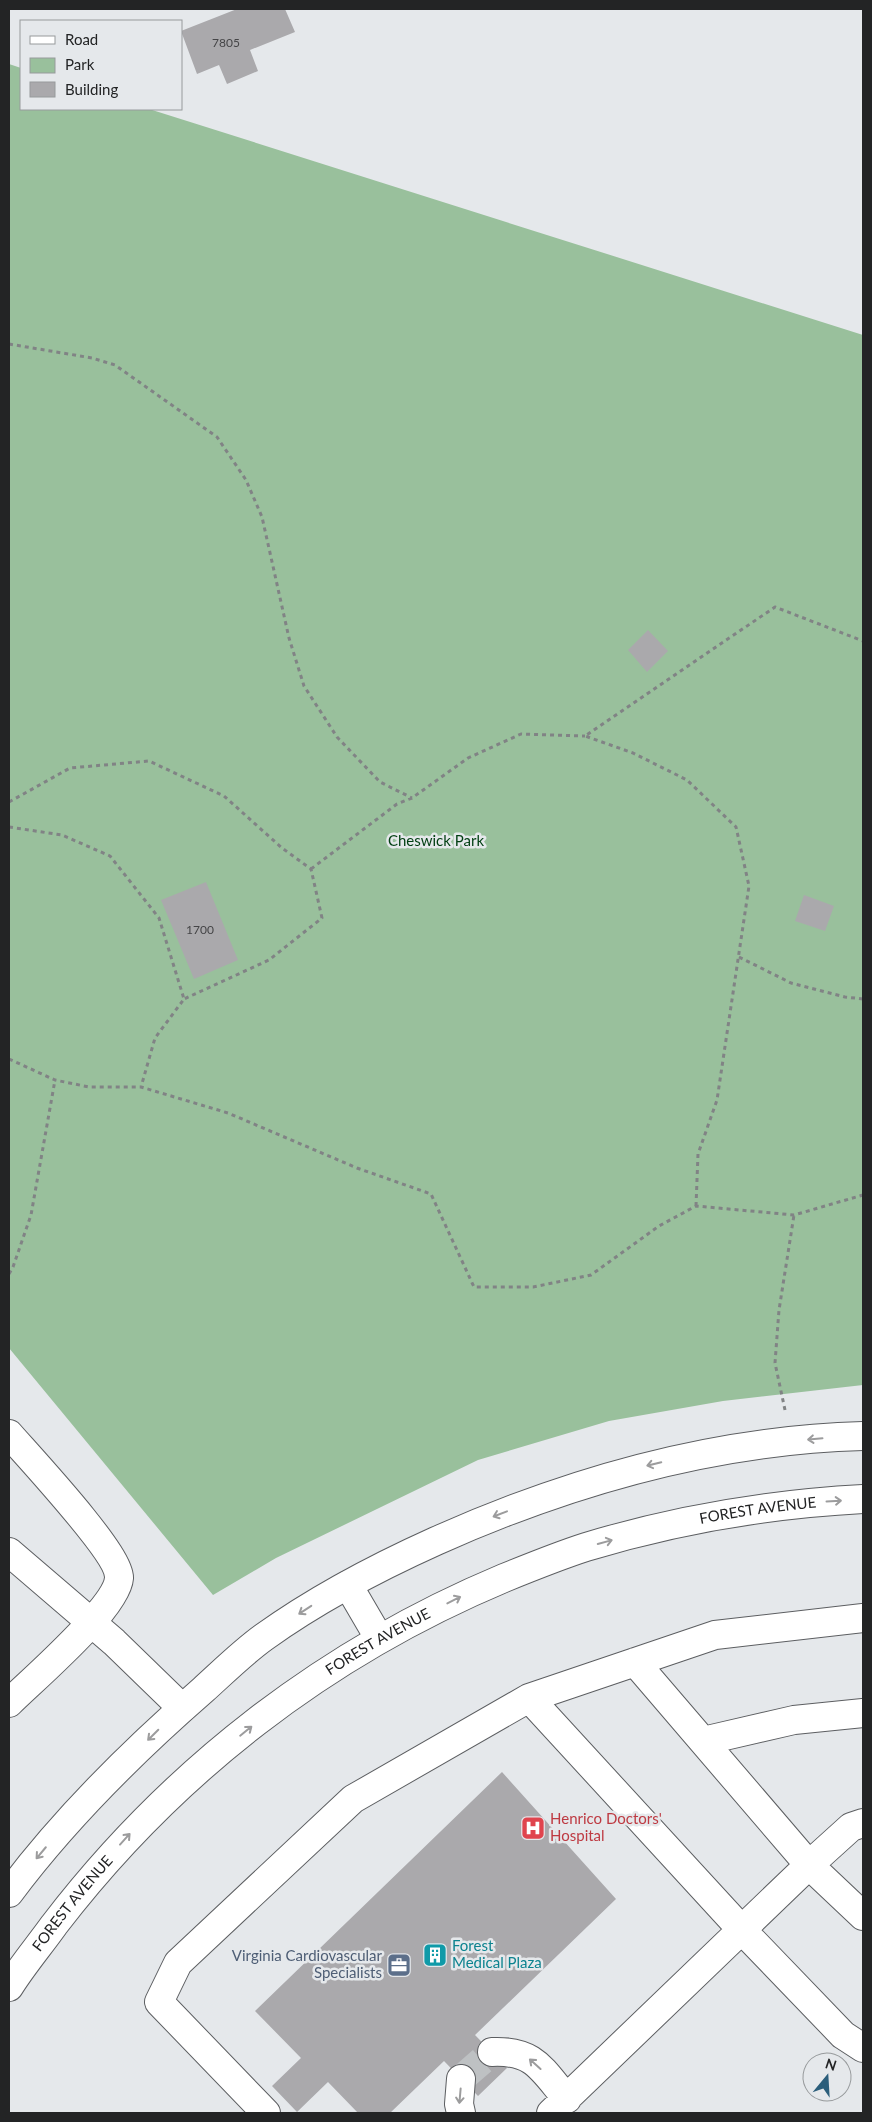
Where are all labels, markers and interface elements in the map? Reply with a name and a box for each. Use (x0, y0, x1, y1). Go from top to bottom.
legend (20, 20, 182, 110)
text: Road (65, 30, 98, 48)
house number: 7805 (212, 35, 240, 50)
text: Park (65, 55, 95, 73)
text: Building (65, 80, 118, 98)
park label: Cheswick Park (388, 831, 484, 849)
house number: 1700 (186, 922, 214, 937)
one-way arrow (807, 1434, 823, 1444)
one-way arrow (647, 1460, 663, 1469)
street label: FOREST AVENUE (698, 1492, 817, 1527)
one-way arrow (826, 1496, 842, 1505)
one-way arrow (492, 1510, 507, 1519)
one-way arrow (597, 1537, 613, 1546)
one-way arrow (446, 1595, 461, 1604)
street label: FOREST AVENUE (322, 1604, 433, 1678)
one-way arrow (299, 1605, 313, 1615)
one-way arrow (239, 1725, 252, 1736)
one-way arrow (147, 1729, 159, 1741)
place label: Henrico Doctors' Hospital (550, 1809, 662, 1844)
hospital icon: Henrico Doctors' Hospital (520, 1815, 546, 1841)
one-way arrow (120, 1833, 131, 1846)
one-way arrow (36, 1846, 47, 1859)
street label: FOREST AVENUE (28, 1851, 116, 1954)
place label: Forest Medical Plaza (452, 1936, 542, 1971)
building icon: Forest Medical Plaza (422, 1942, 448, 1968)
place label: Virginia Cardiovascular Specialists (232, 1946, 383, 1981)
office icon: Virginia Cardiovascular Specialists (386, 1952, 412, 1978)
north arrow (802, 2052, 852, 2102)
text: N (823, 2054, 839, 2074)
one-way arrow (529, 2058, 542, 2070)
one-way arrow (455, 2088, 464, 2104)

